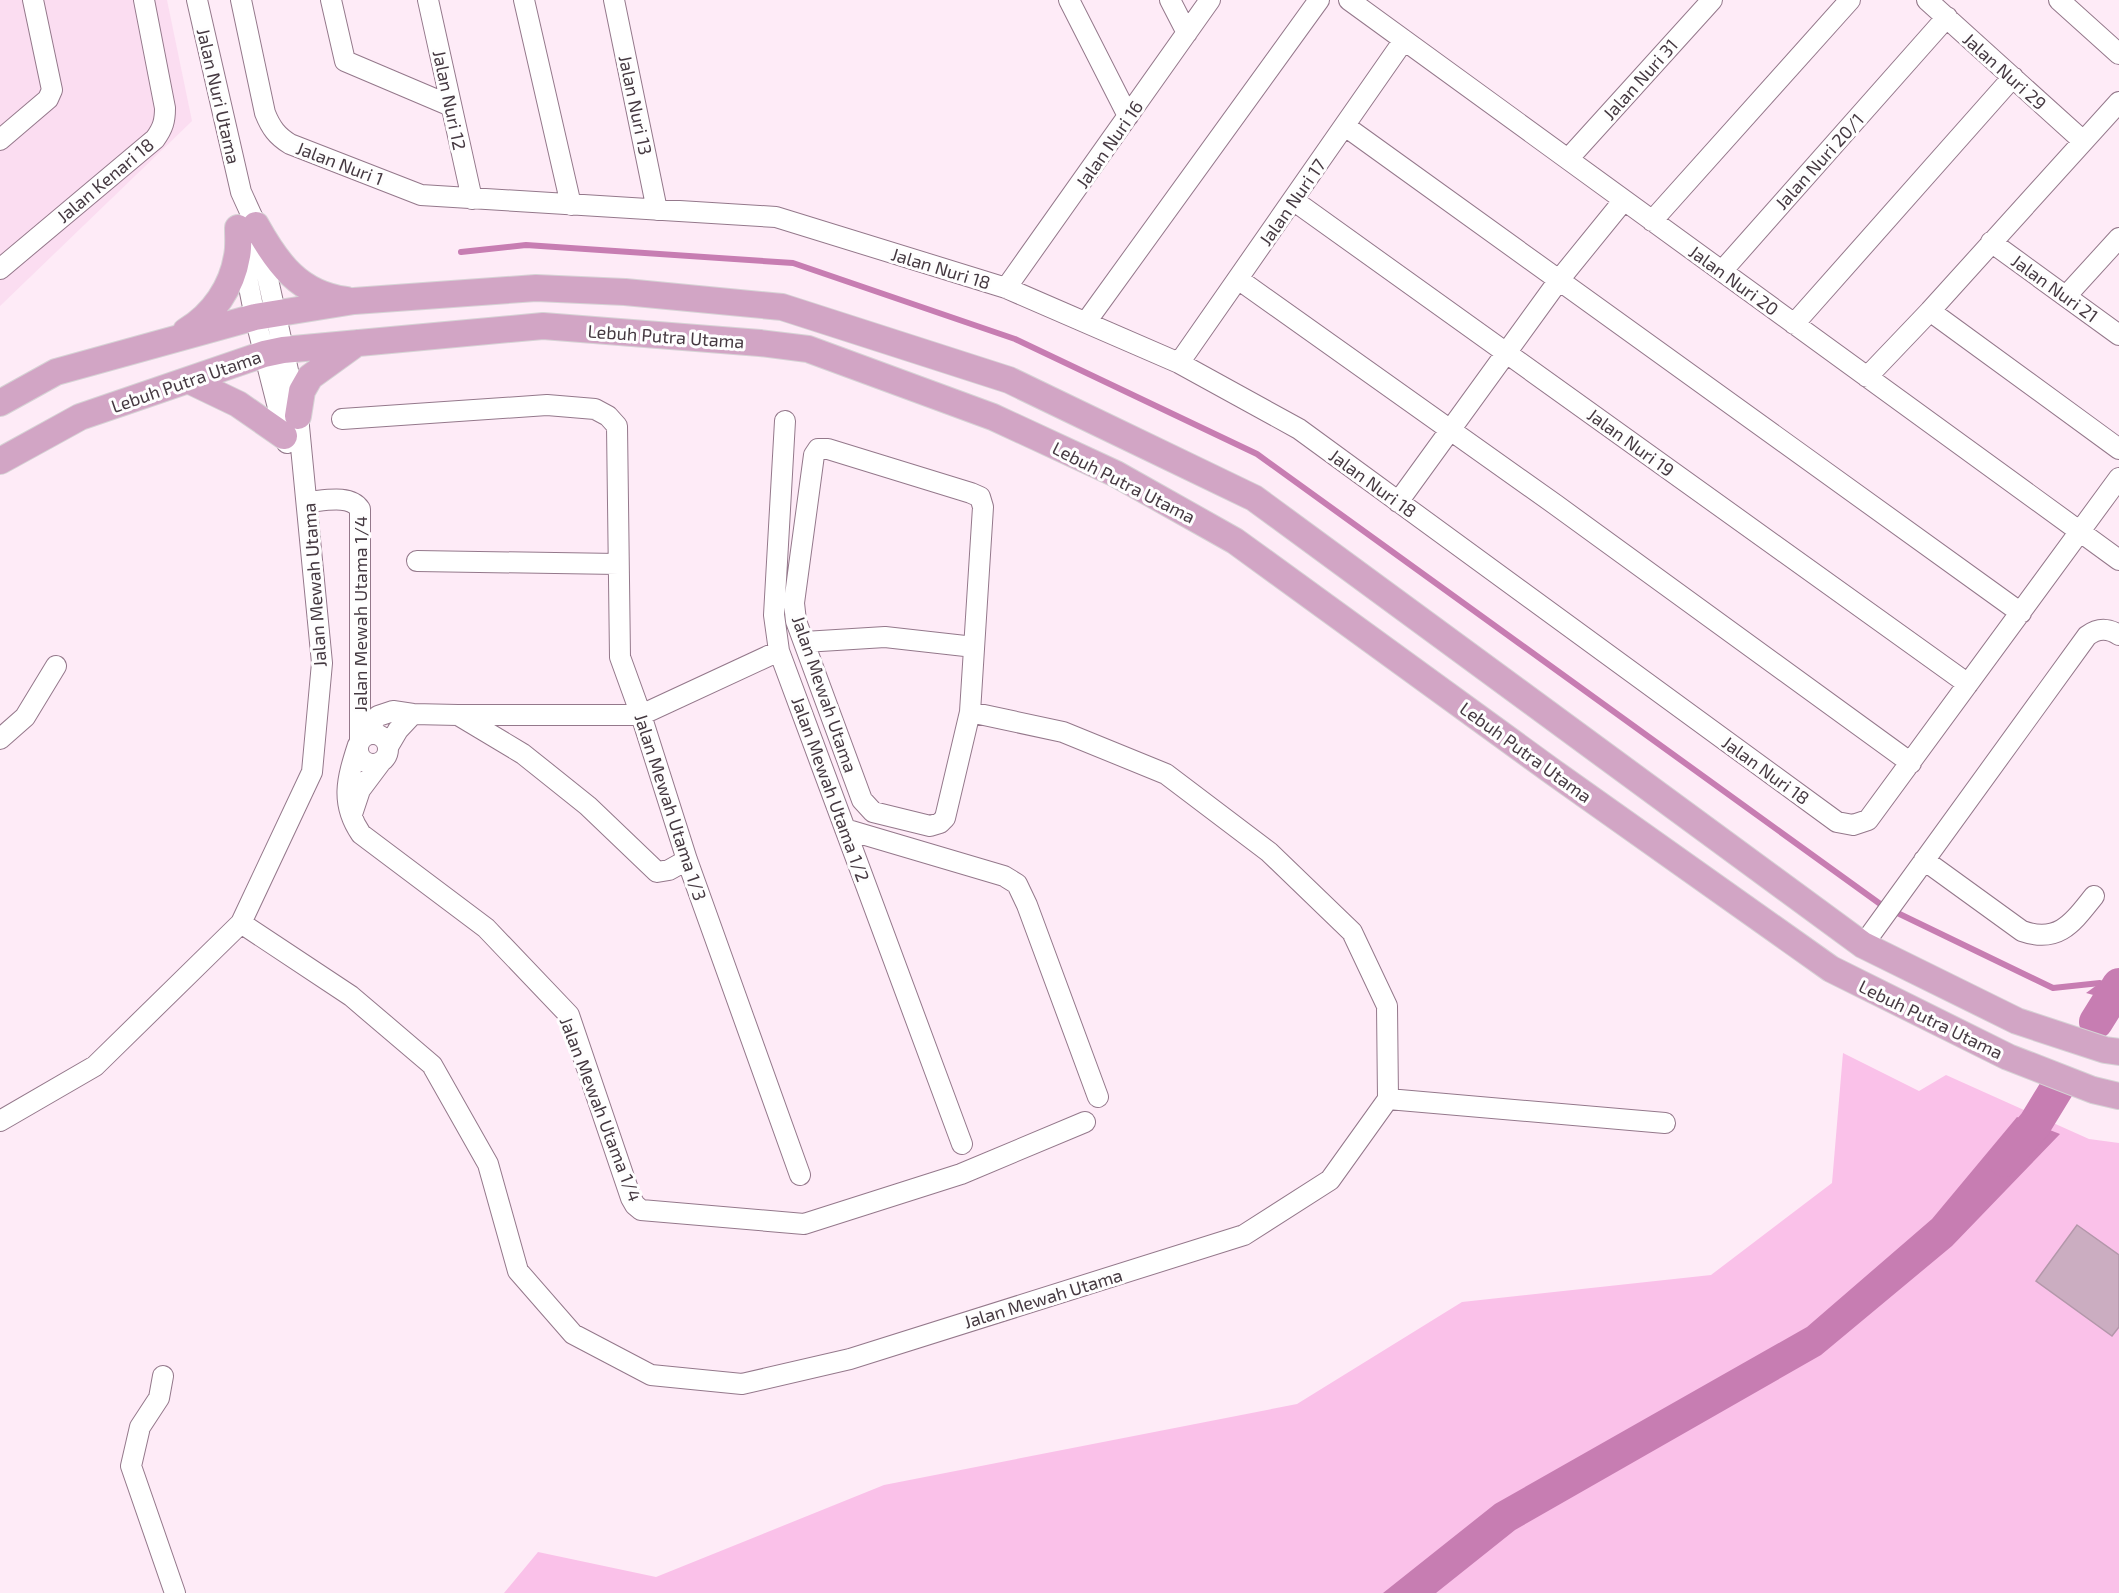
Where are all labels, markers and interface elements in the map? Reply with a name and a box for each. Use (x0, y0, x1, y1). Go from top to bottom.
street label: Jalan Nuri Utama (193, 26, 245, 166)
street label: Jalan Nuri 29 (1959, 28, 2051, 114)
street label: Jalan Nuri 31 (1598, 34, 1682, 124)
street label: Jalan Nuri 12 (429, 48, 471, 152)
street label: Jalan Nuri 13 (615, 53, 657, 157)
street label: Jalan Nuri 16 (1071, 96, 1147, 192)
street label: Jalan Nuri 20/1 (1770, 108, 1868, 214)
street label: Jalan Kenari 18 (52, 133, 158, 227)
street label: Jalan Nuri 1 (293, 136, 387, 190)
street label: Jalan Nuri 17 (1254, 154, 1330, 250)
street label: Jalan Nuri 20 (1685, 240, 1783, 320)
street label: Jalan Nuri 18 (889, 243, 993, 293)
street label: Jalan Nuri 21 (2007, 249, 2103, 327)
street label: Lebuh Putra Utama (587, 320, 745, 352)
street label: Lebuh Putra Utama (108, 345, 264, 417)
street label: Jalan Nuri 19 (1583, 403, 1679, 481)
street label: Lebuh Putra Utama (1049, 437, 1199, 527)
street label: Jalan Nuri 18 (1325, 444, 1421, 522)
street label: Jalan Mewah Utama (297, 502, 331, 668)
street label: Jalan Mewah Utama 1/4 (349, 516, 371, 712)
street label: Jalan Mewah Utama (788, 613, 862, 775)
street label: Jalan Mewah Utama 1/2 (787, 693, 875, 885)
street label: Lebuh Putra Utama (1456, 697, 1596, 807)
street label: Jalan Mewah Utama 1/3 (630, 711, 712, 903)
street label: Jalan Nuri 18 (1718, 731, 1814, 809)
street label: Lebuh Putra Utama (1856, 975, 2006, 1063)
street label: Jalan Mewah Utama 1/4 (556, 1013, 646, 1205)
street label: Jalan Mewah Utama (961, 1263, 1125, 1333)

